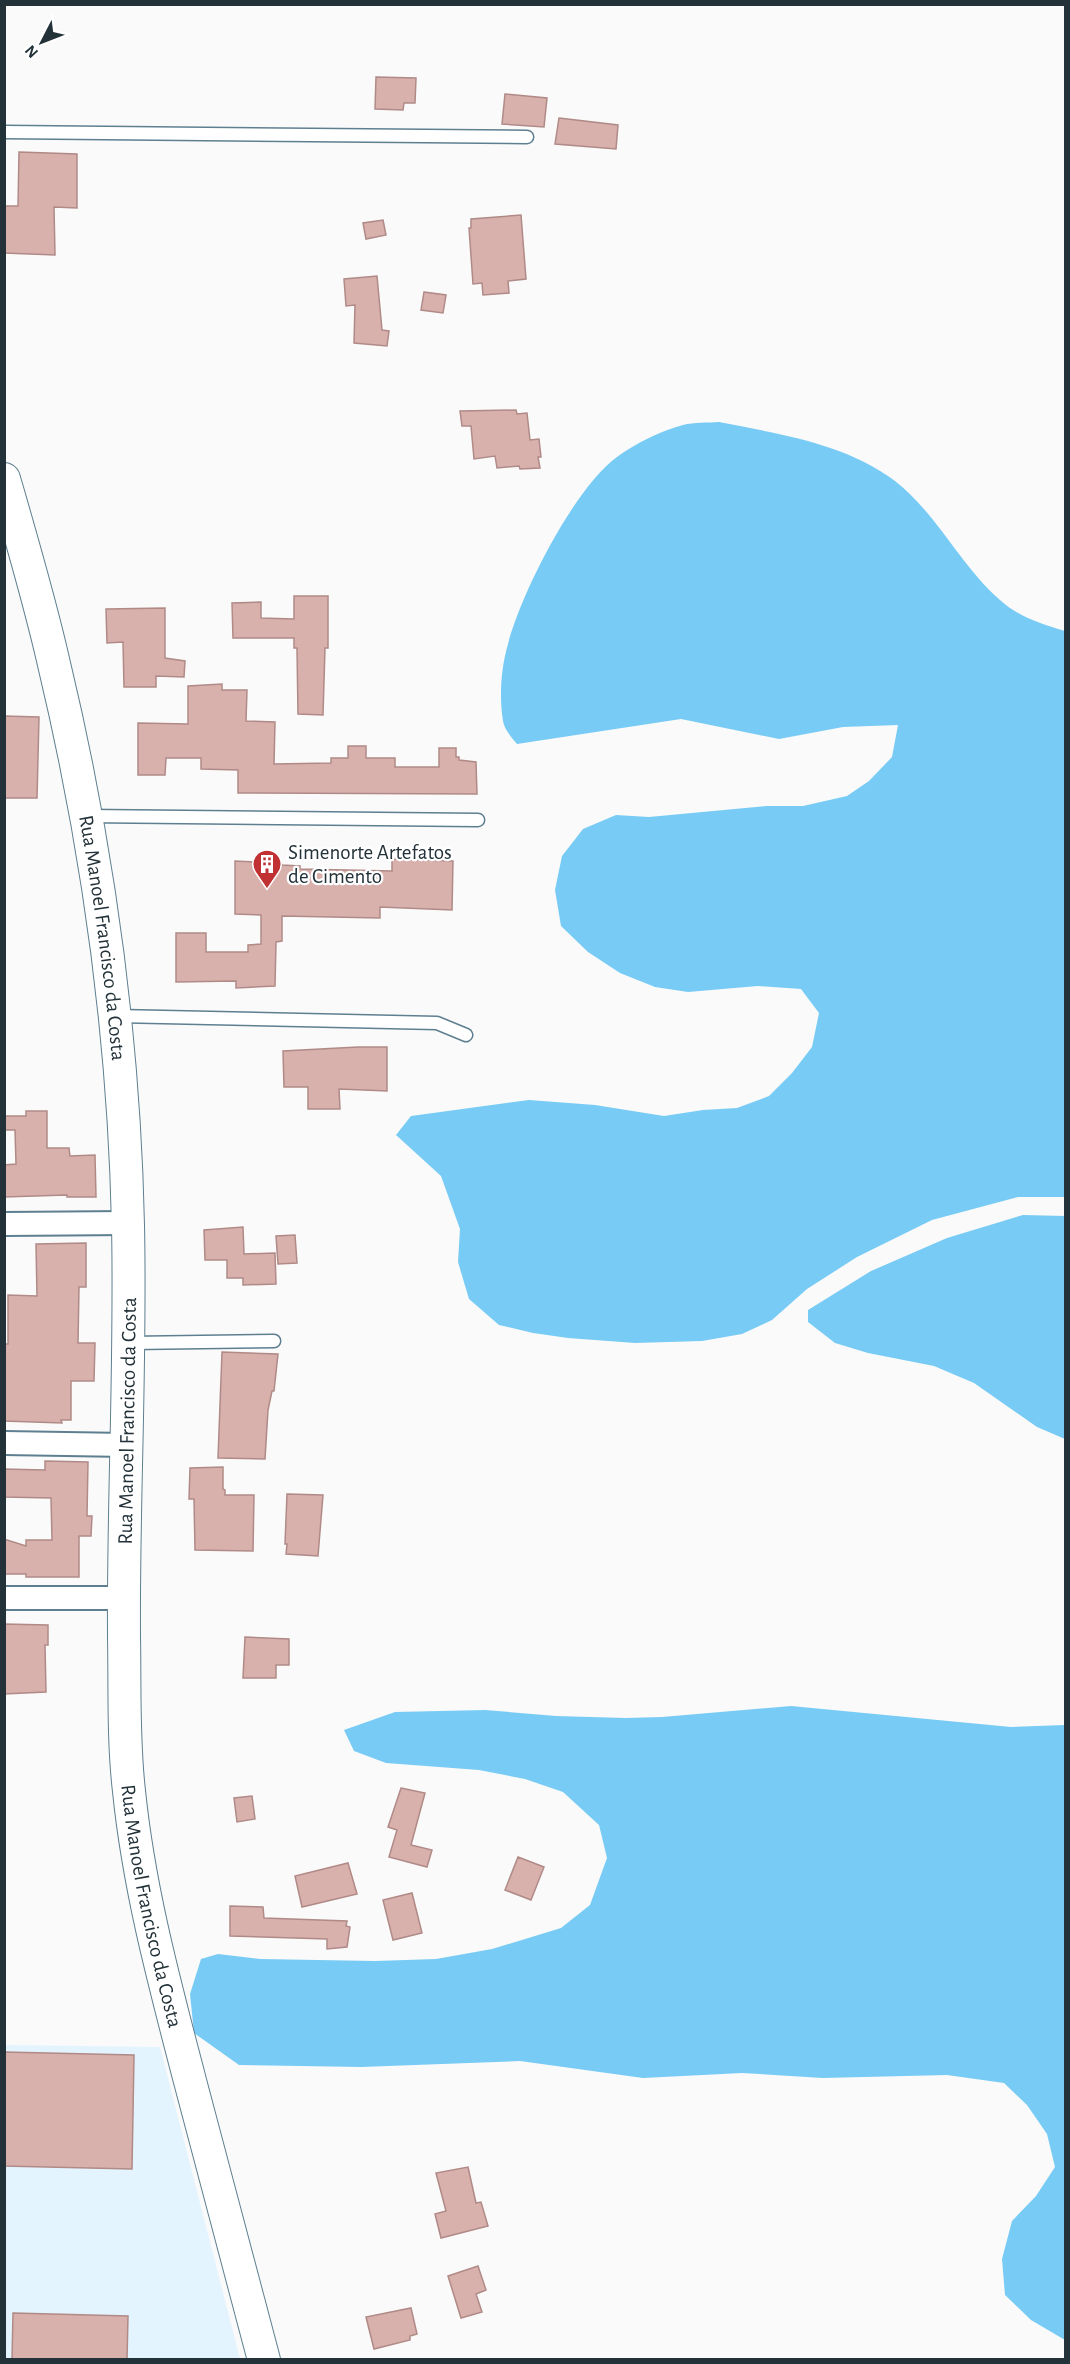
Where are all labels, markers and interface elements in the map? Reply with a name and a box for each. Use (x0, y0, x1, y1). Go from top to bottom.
north arrow (12, 12, 72, 72)
text: N (22, 42, 41, 61)
street label: Rua Manoel Francisco da Costa (75, 813, 129, 1062)
place label: Simenorte Artefatos de Cimento (288, 842, 452, 887)
building icon: Simenorte Artefatos de Cimento (251, 848, 283, 890)
street label: Rua Manoel Francisco da Costa (115, 1297, 140, 1545)
street label: Rua Manoel Francisco da Costa (117, 1783, 186, 2030)

